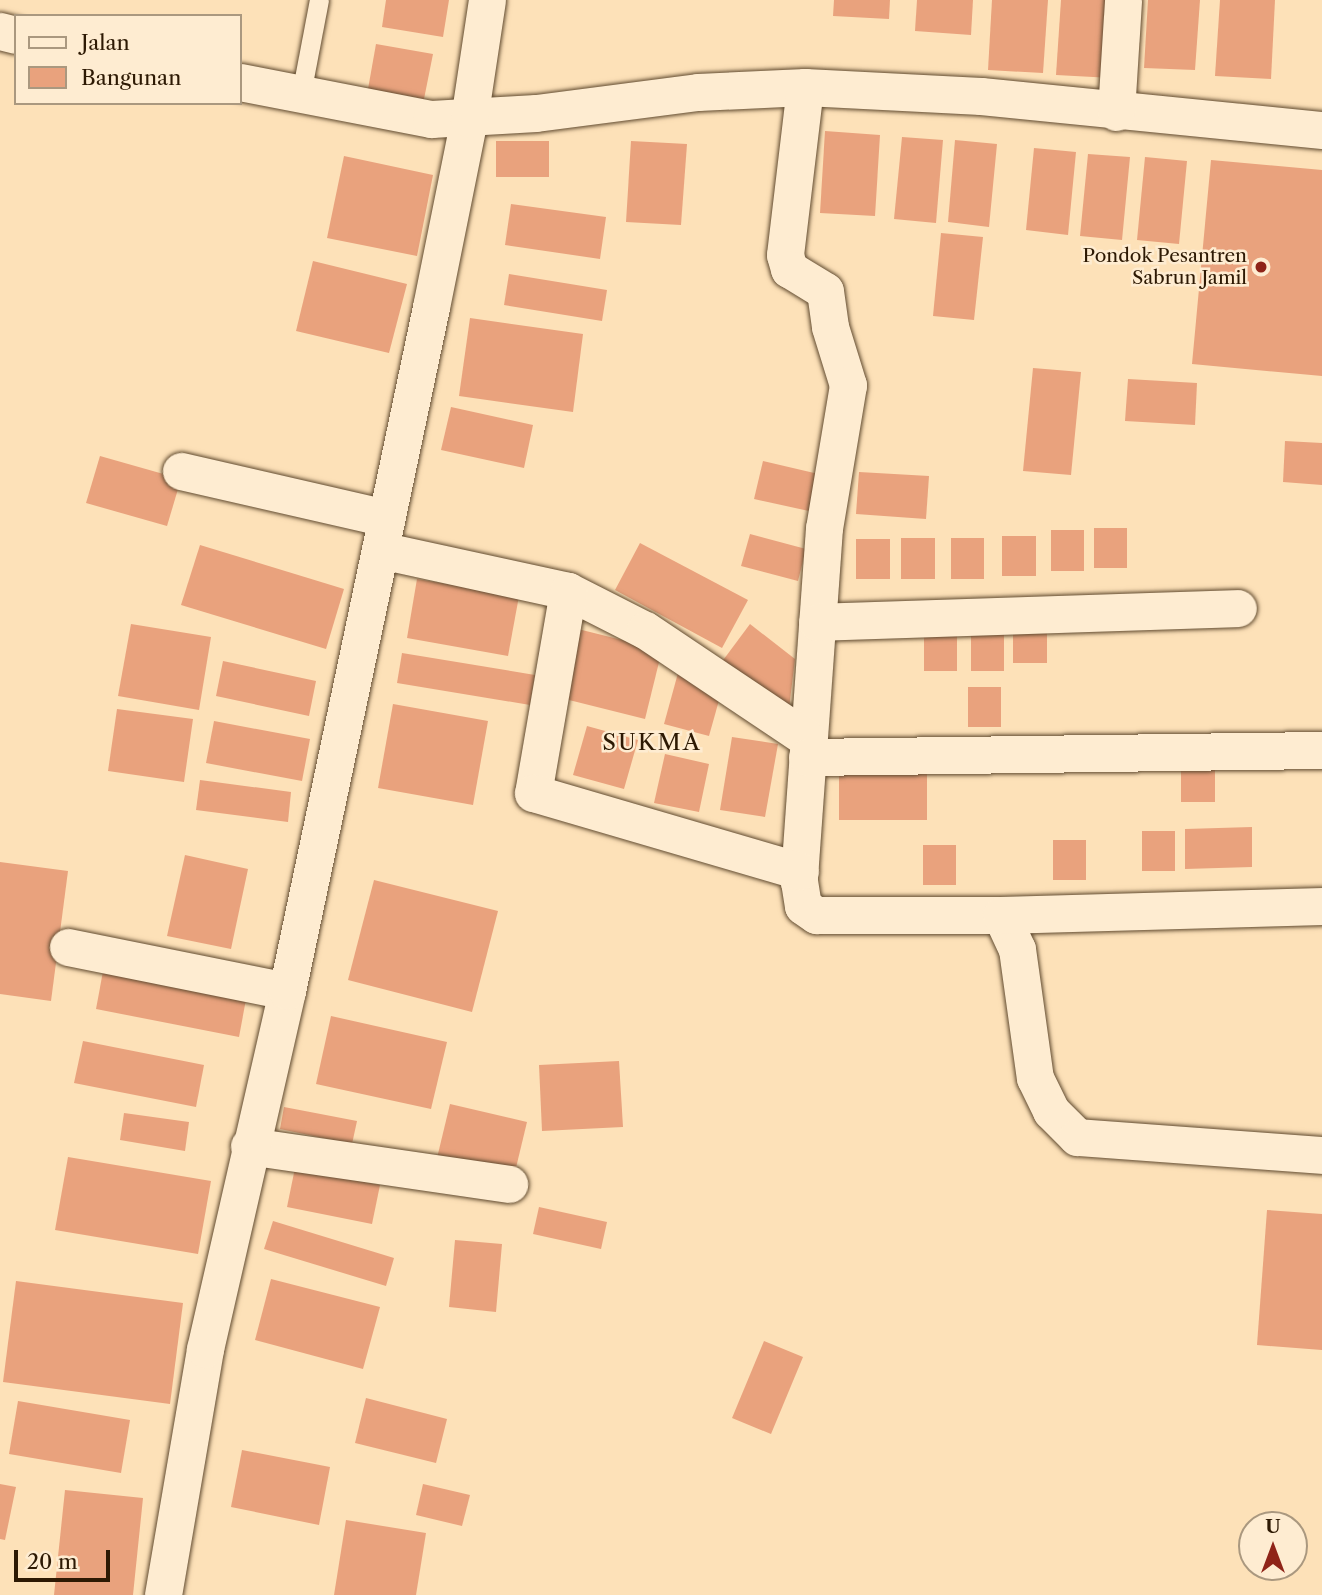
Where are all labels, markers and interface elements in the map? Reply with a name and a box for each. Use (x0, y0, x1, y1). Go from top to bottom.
legend (14, 14, 242, 105)
text: Jalan (81, 30, 130, 55)
text: Bangunan (81, 65, 181, 90)
place label: Pondok Pesantren Sabrun Jamil (1082, 245, 1247, 289)
marker: Pondok Pesantren Sabrun Jamil (1253, 259, 1269, 275)
district label: SUKMA (603, 728, 701, 756)
north arrow (1238, 1511, 1308, 1581)
text: U (1265, 1515, 1281, 1538)
scale bar (18, 1536, 114, 1580)
text: 20 m (27, 1549, 78, 1574)

